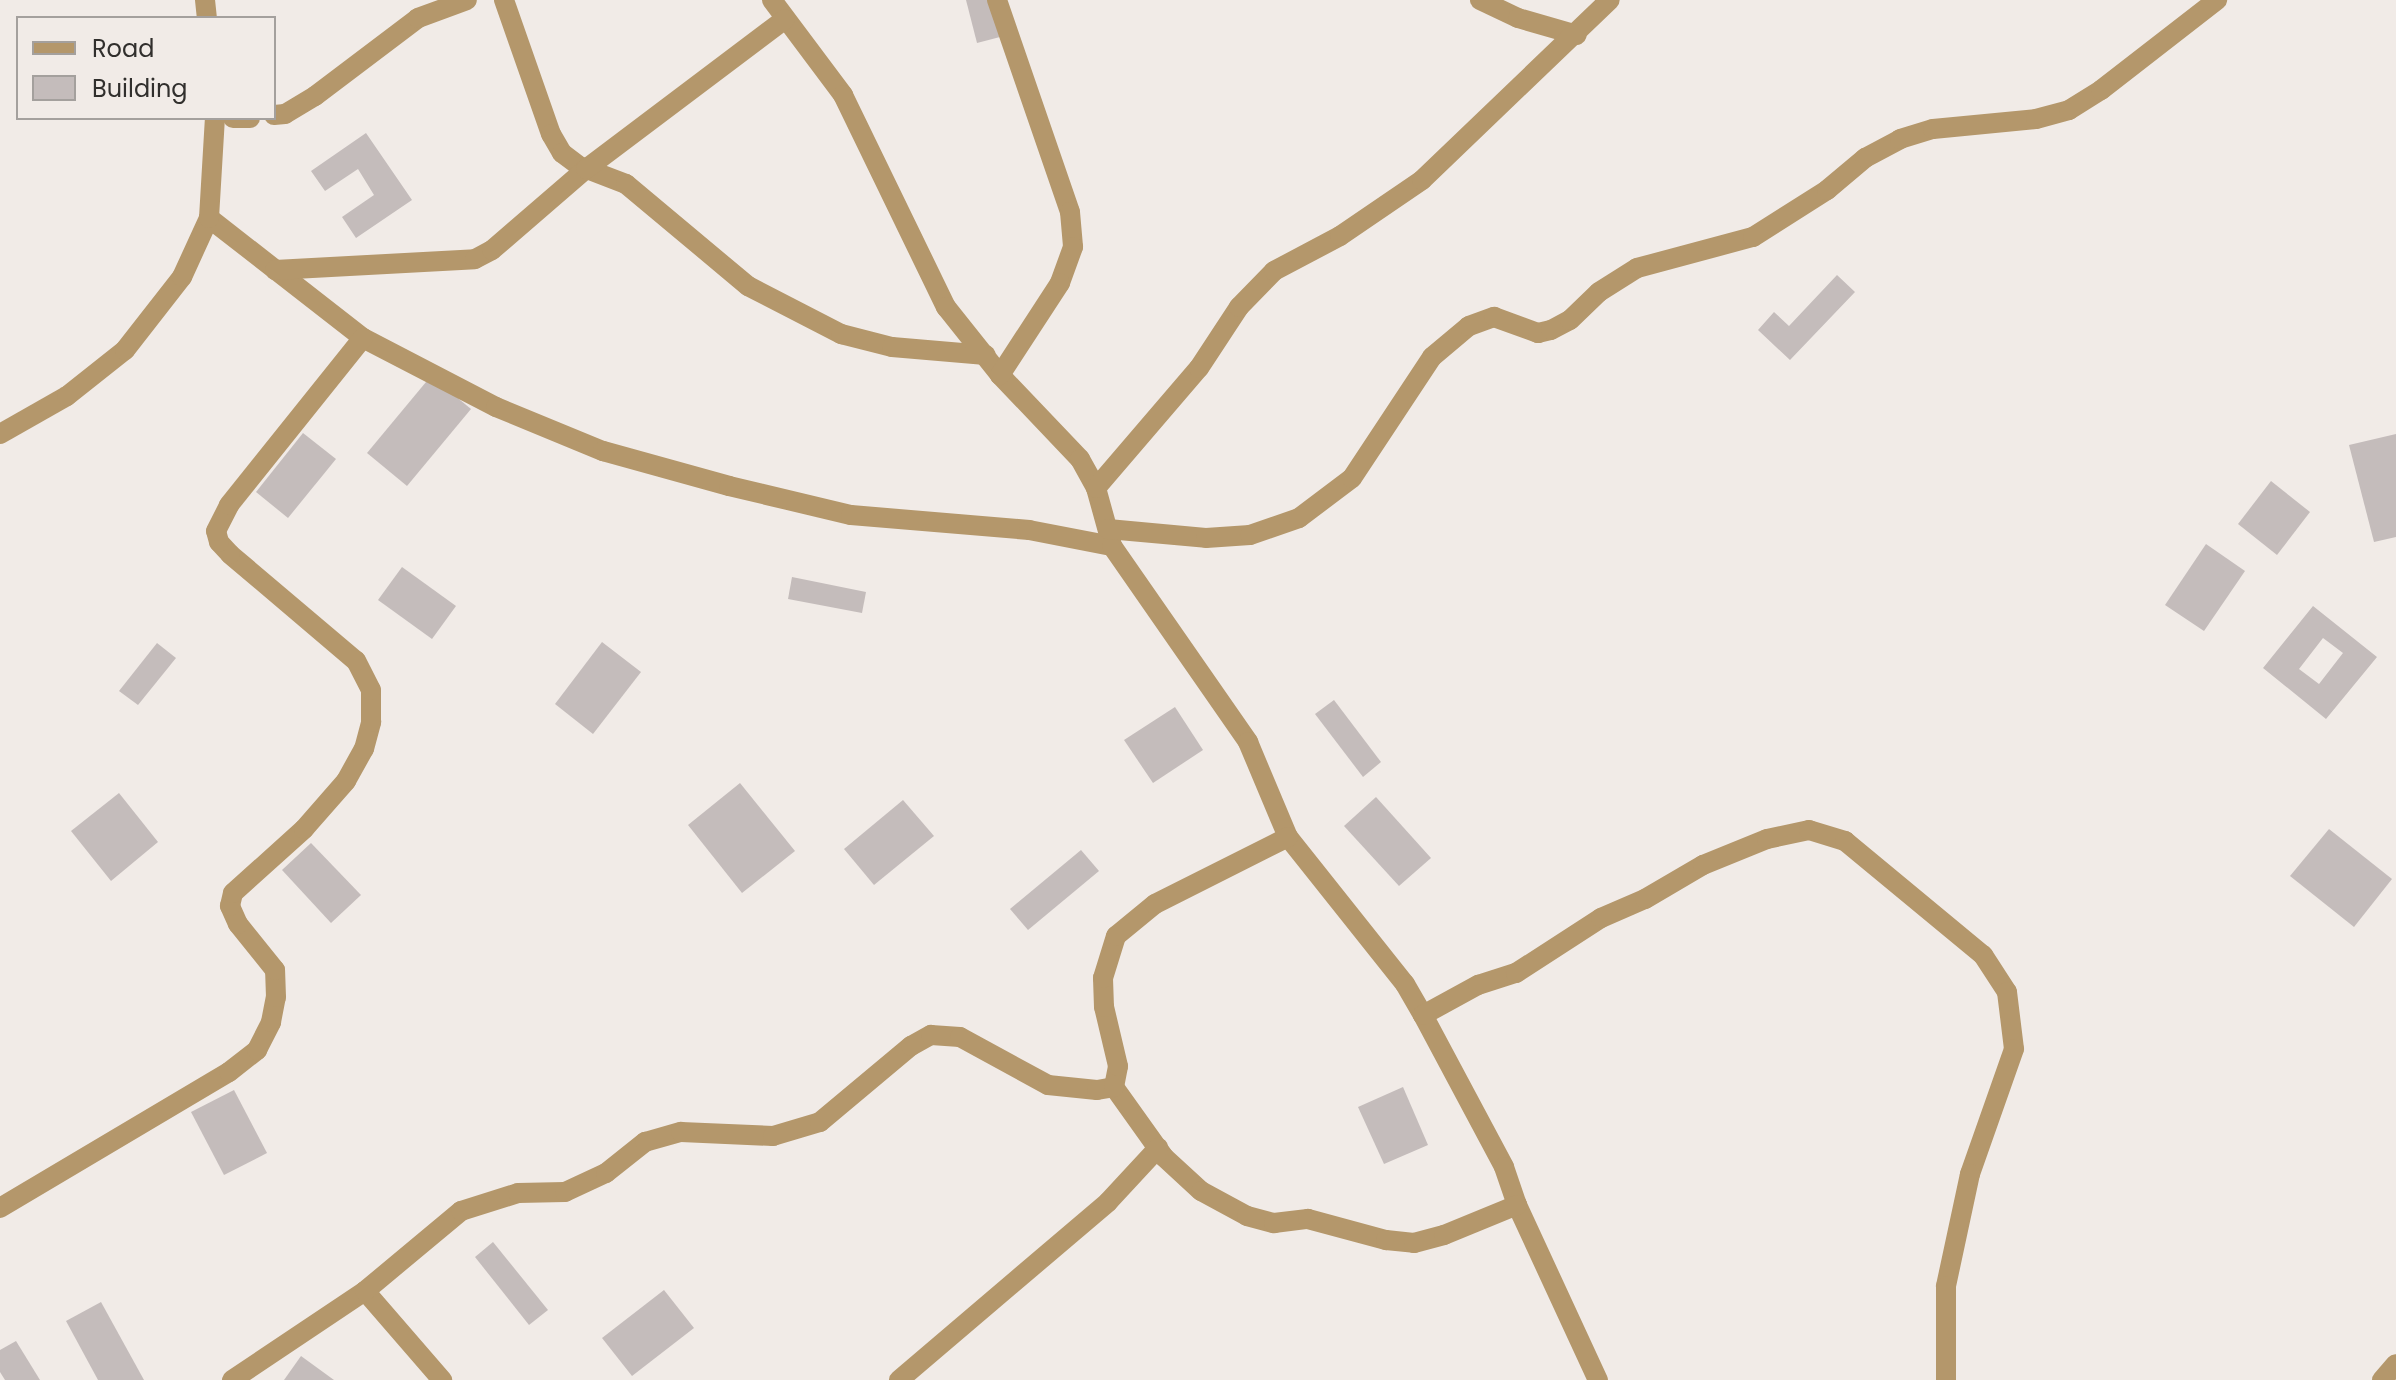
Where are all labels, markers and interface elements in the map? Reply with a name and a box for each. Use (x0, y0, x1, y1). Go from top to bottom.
legend (16, 16, 276, 120)
text: Road (92, 32, 154, 65)
text: Building (92, 72, 188, 105)

